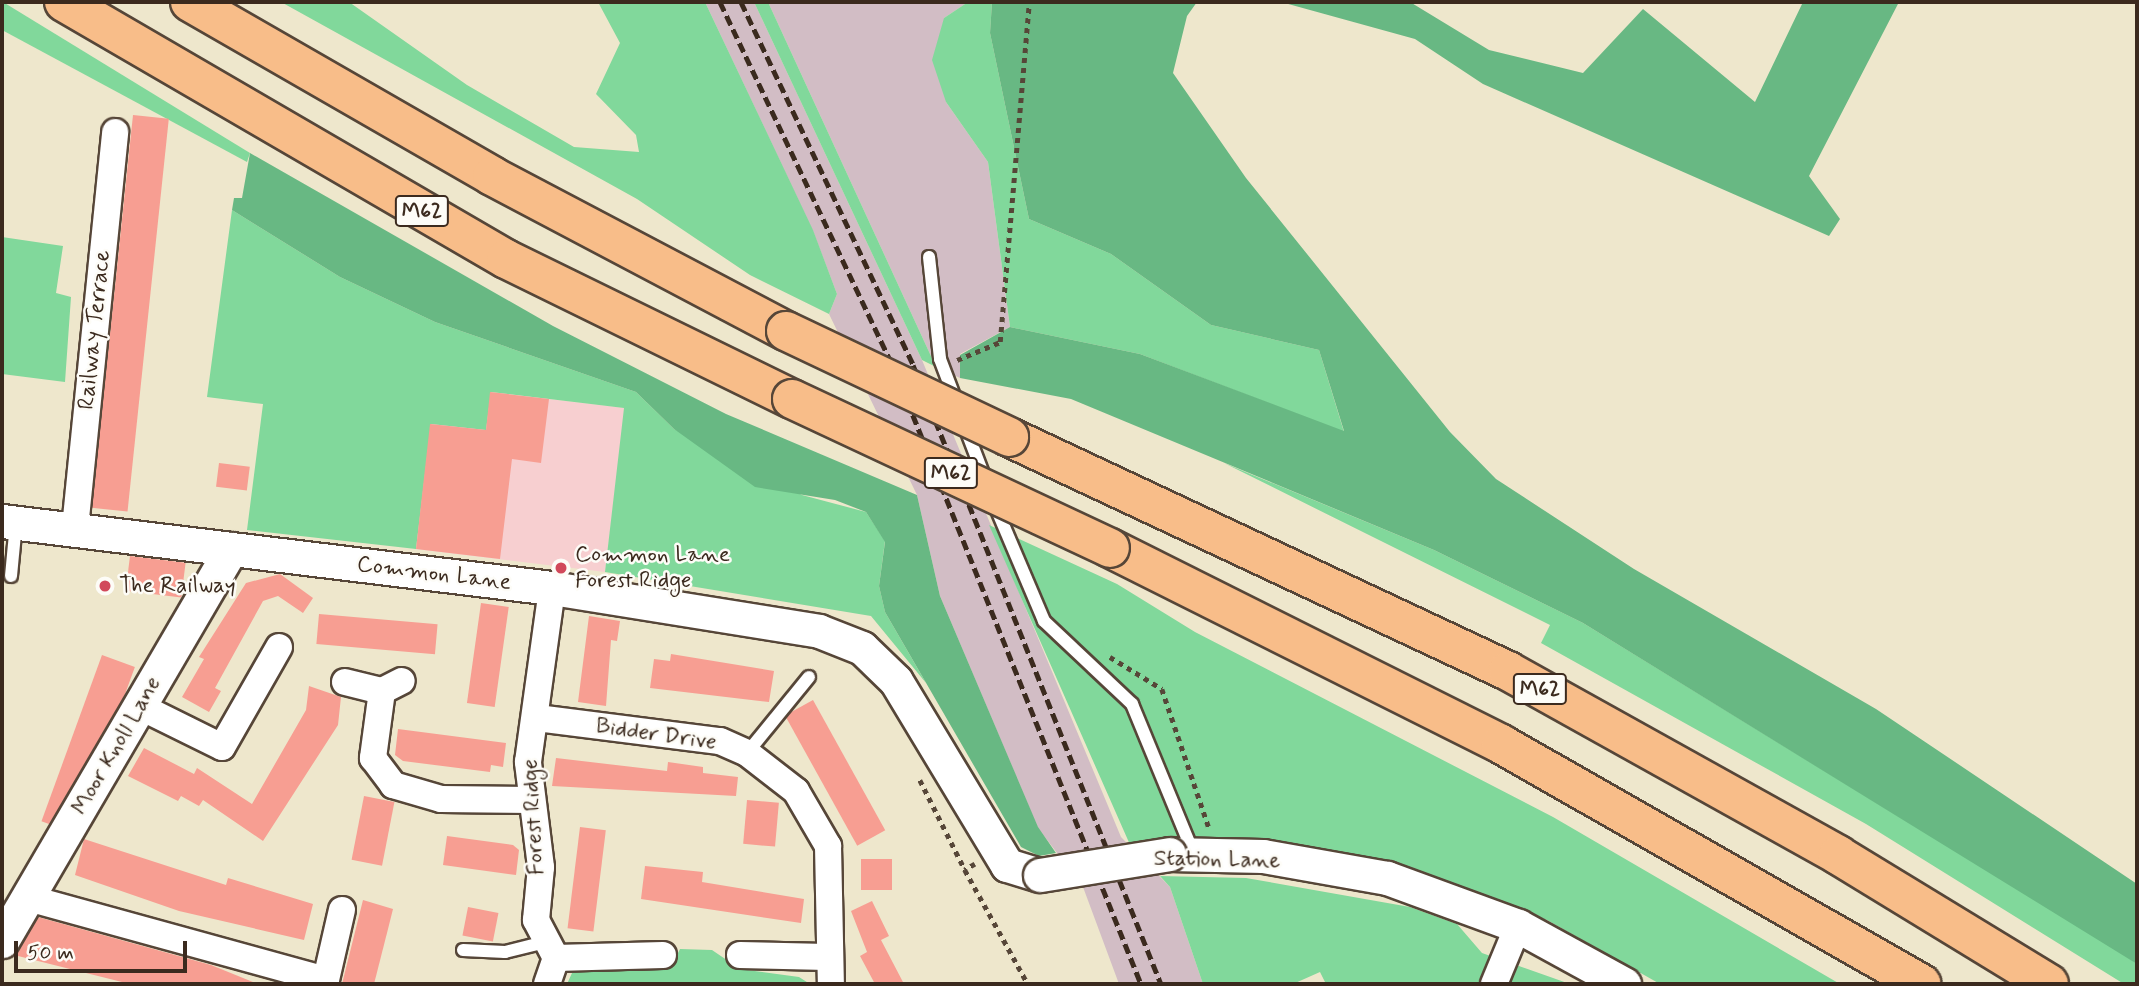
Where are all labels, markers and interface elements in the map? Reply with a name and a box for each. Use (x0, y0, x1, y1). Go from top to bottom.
road number: M62 (394, 194, 450, 228)
street label: Railway Terrace (73, 251, 117, 409)
road number: M62 (923, 456, 979, 490)
place label: Common Lane Forest Ridge (575, 541, 724, 595)
street label: Common Lane (358, 551, 510, 597)
marker: Common Lane Forest Ridge (553, 560, 569, 576)
place label: The Railway (119, 572, 239, 600)
marker: The Railway (97, 578, 113, 594)
street label: Moor Knoll Lane (65, 670, 169, 822)
road number: M62 (1512, 672, 1568, 706)
street label: Bidder Drive (595, 713, 717, 757)
street label: Forest Ridge (517, 758, 551, 876)
street label: Station Lane (1155, 845, 1279, 875)
scale bar (18, 926, 191, 970)
text: 50 m (27, 939, 74, 967)

